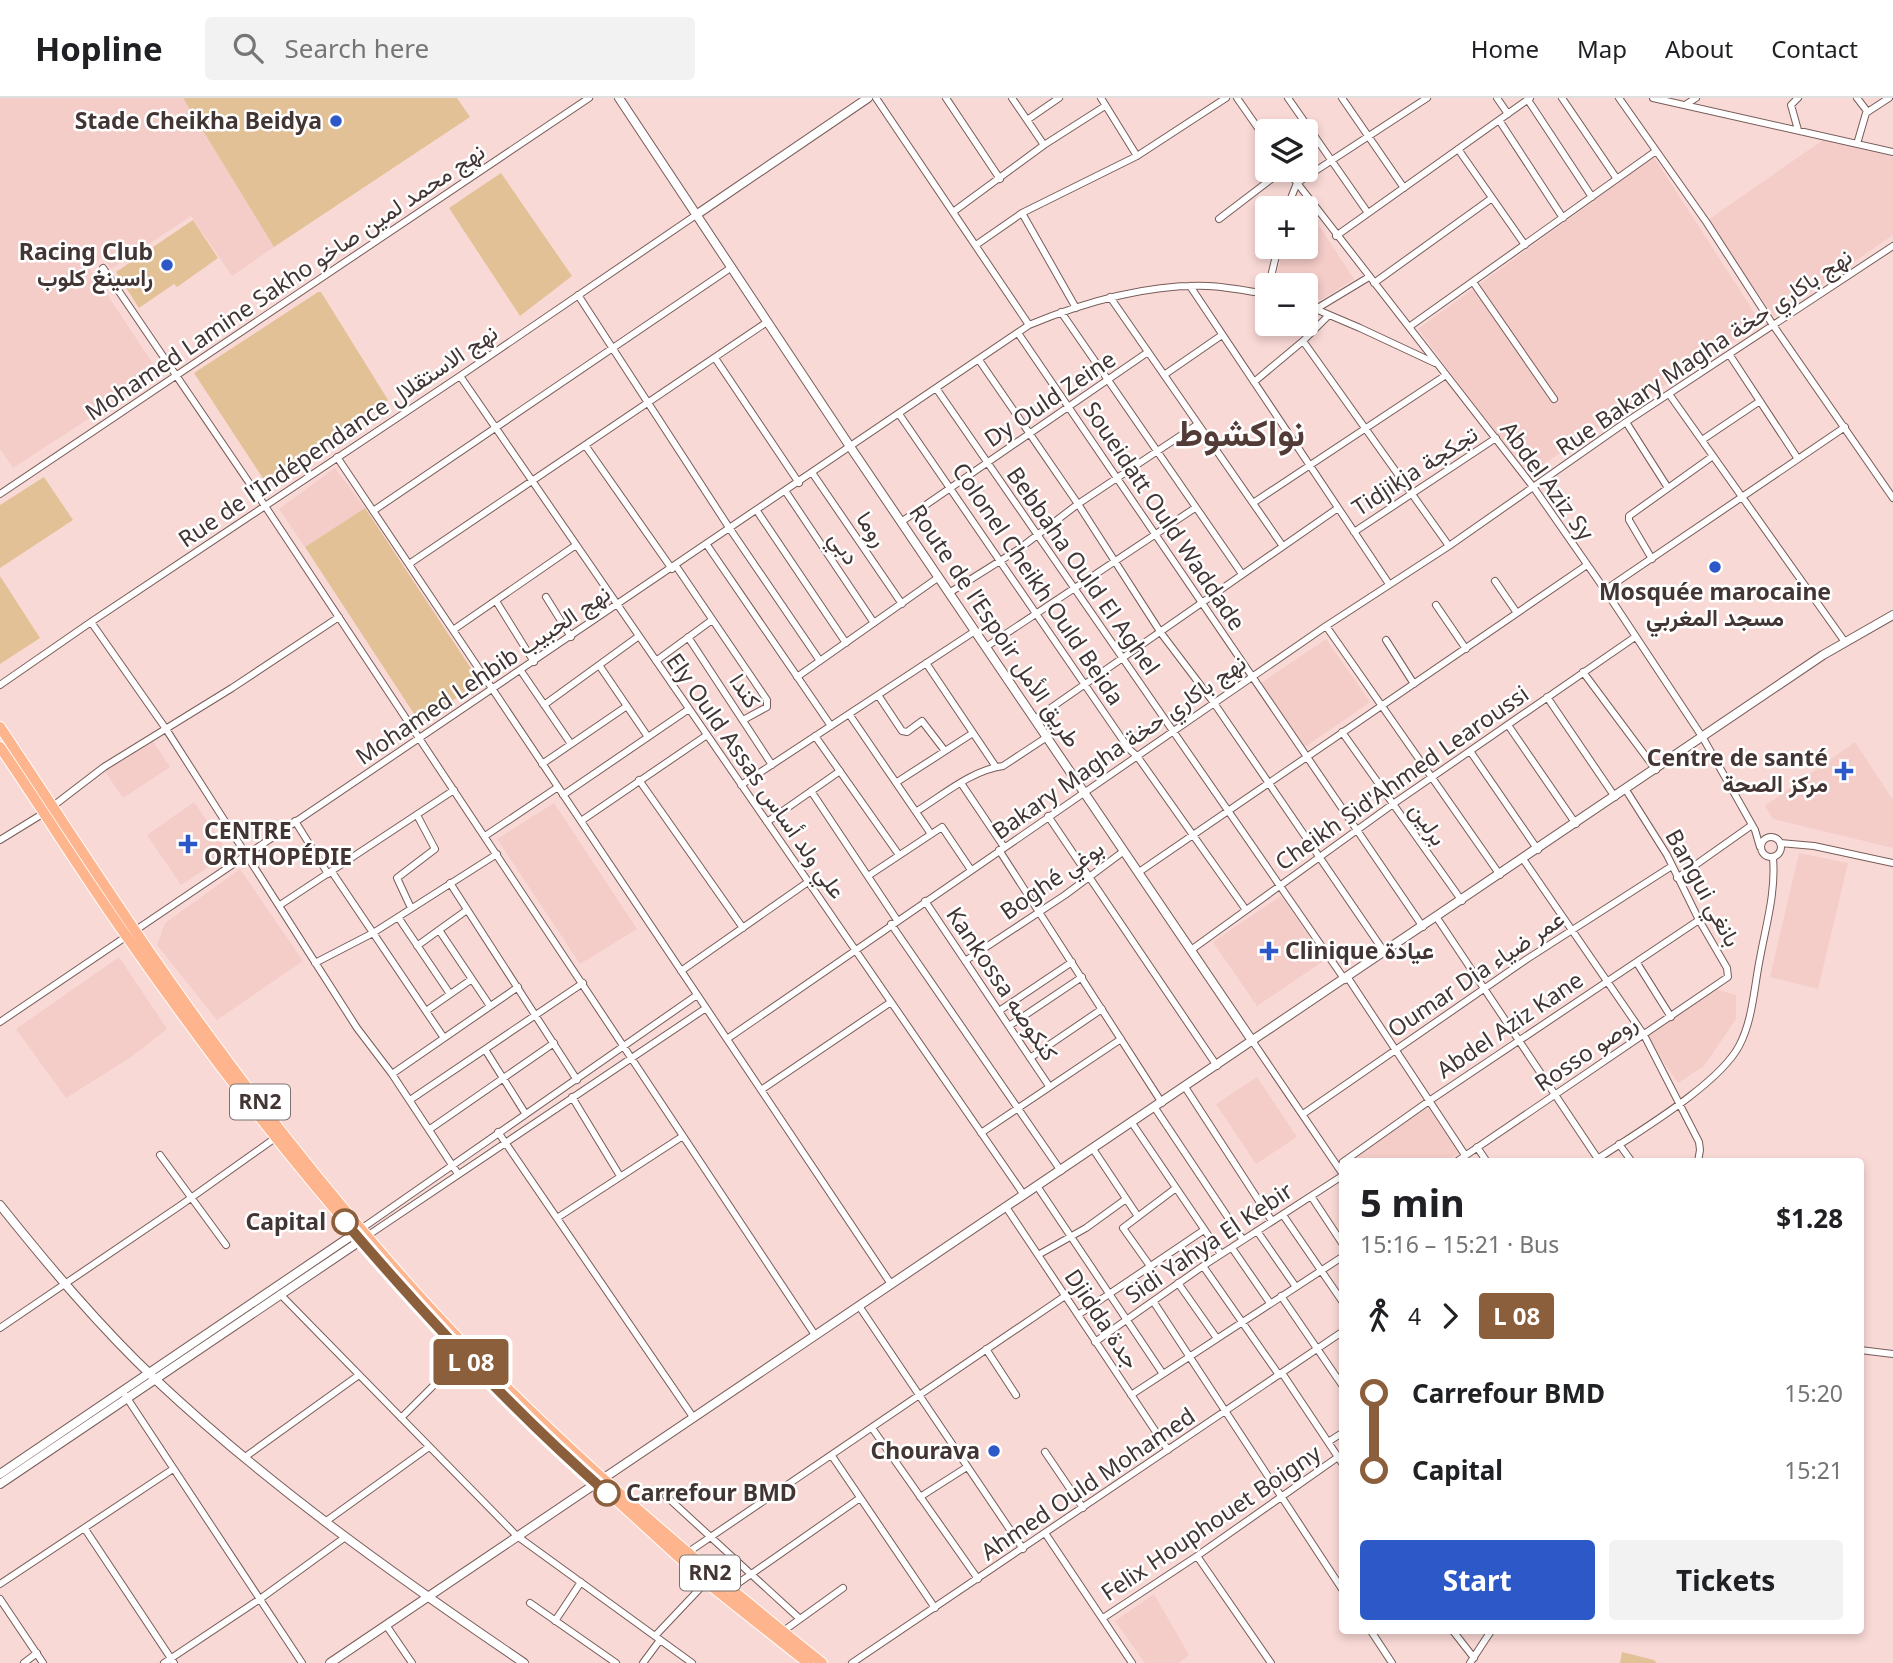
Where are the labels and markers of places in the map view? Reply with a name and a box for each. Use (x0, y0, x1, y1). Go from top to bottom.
place label: Stade Cheikha Beidya (75, 104, 322, 136)
marker: Stade Cheikha Beidya (328, 113, 344, 129)
place label: Racing Club راسينغ كلوب (19, 235, 153, 294)
marker: Racing Club راسينغ كلوب (159, 257, 175, 273)
marker: Mosquée marocaine مسجد المغربي (1707, 559, 1723, 575)
place label: Mosquée marocaine مسجد المغربي (1599, 575, 1831, 638)
place label: Centre de santé مركز الصحة (1647, 741, 1828, 799)
marker: Centre de santé مركز الصحة (1834, 761, 1854, 781)
place label: CENTRE ORTHOPÉDIE (204, 814, 352, 872)
marker: CENTRE ORTHOPÉDIE (178, 834, 198, 854)
place label: Clinique عيادة (1285, 934, 1434, 966)
marker: Clinique عيادة (1259, 941, 1279, 961)
place label: Capital (245, 1205, 326, 1237)
marker: Capital (332, 1209, 358, 1235)
place label: Chourava (870, 1434, 980, 1466)
marker: Chourava (986, 1443, 1002, 1459)
place label: Carrefour BMD (626, 1476, 797, 1508)
marker: Carrefour BMD (594, 1480, 620, 1506)

